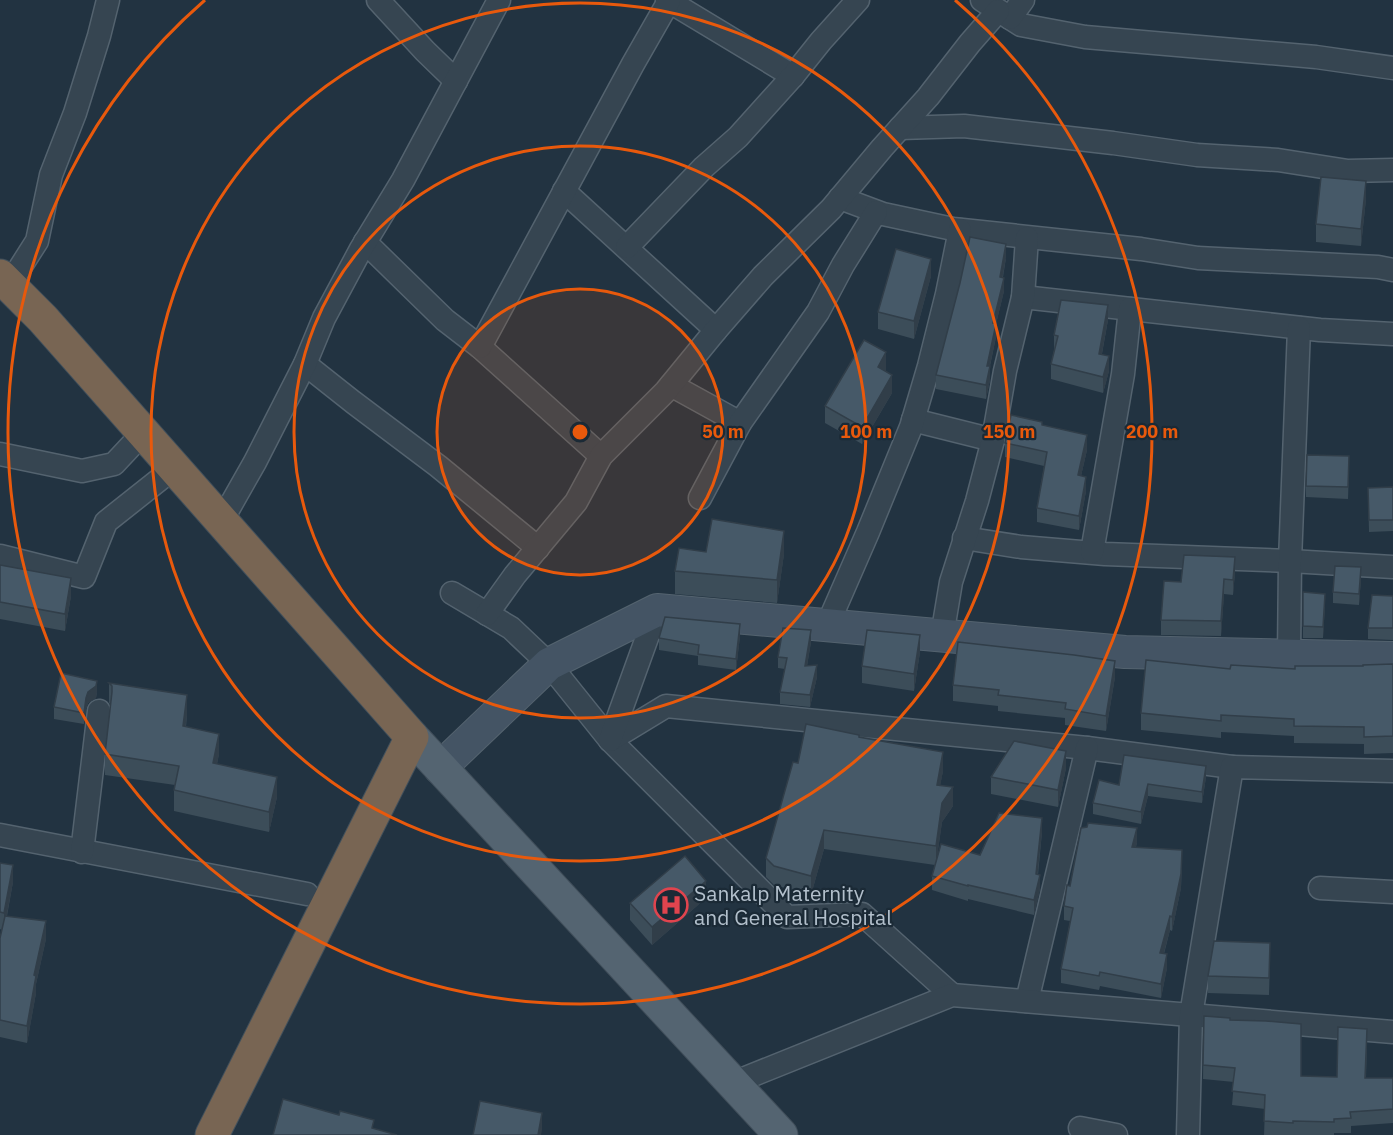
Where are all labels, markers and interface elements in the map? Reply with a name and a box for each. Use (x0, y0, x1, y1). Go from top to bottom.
text: 50 m (702, 420, 744, 443)
text: 100 m (840, 420, 892, 443)
text: 150 m (983, 420, 1035, 443)
text: 200 m (1126, 420, 1178, 443)
centre of rings (570, 422, 590, 442)
place label: Sankalp Maternity and General Hospital (694, 879, 892, 931)
hospital icon: Sankalp Maternity and General Hospital (653, 887, 689, 923)

